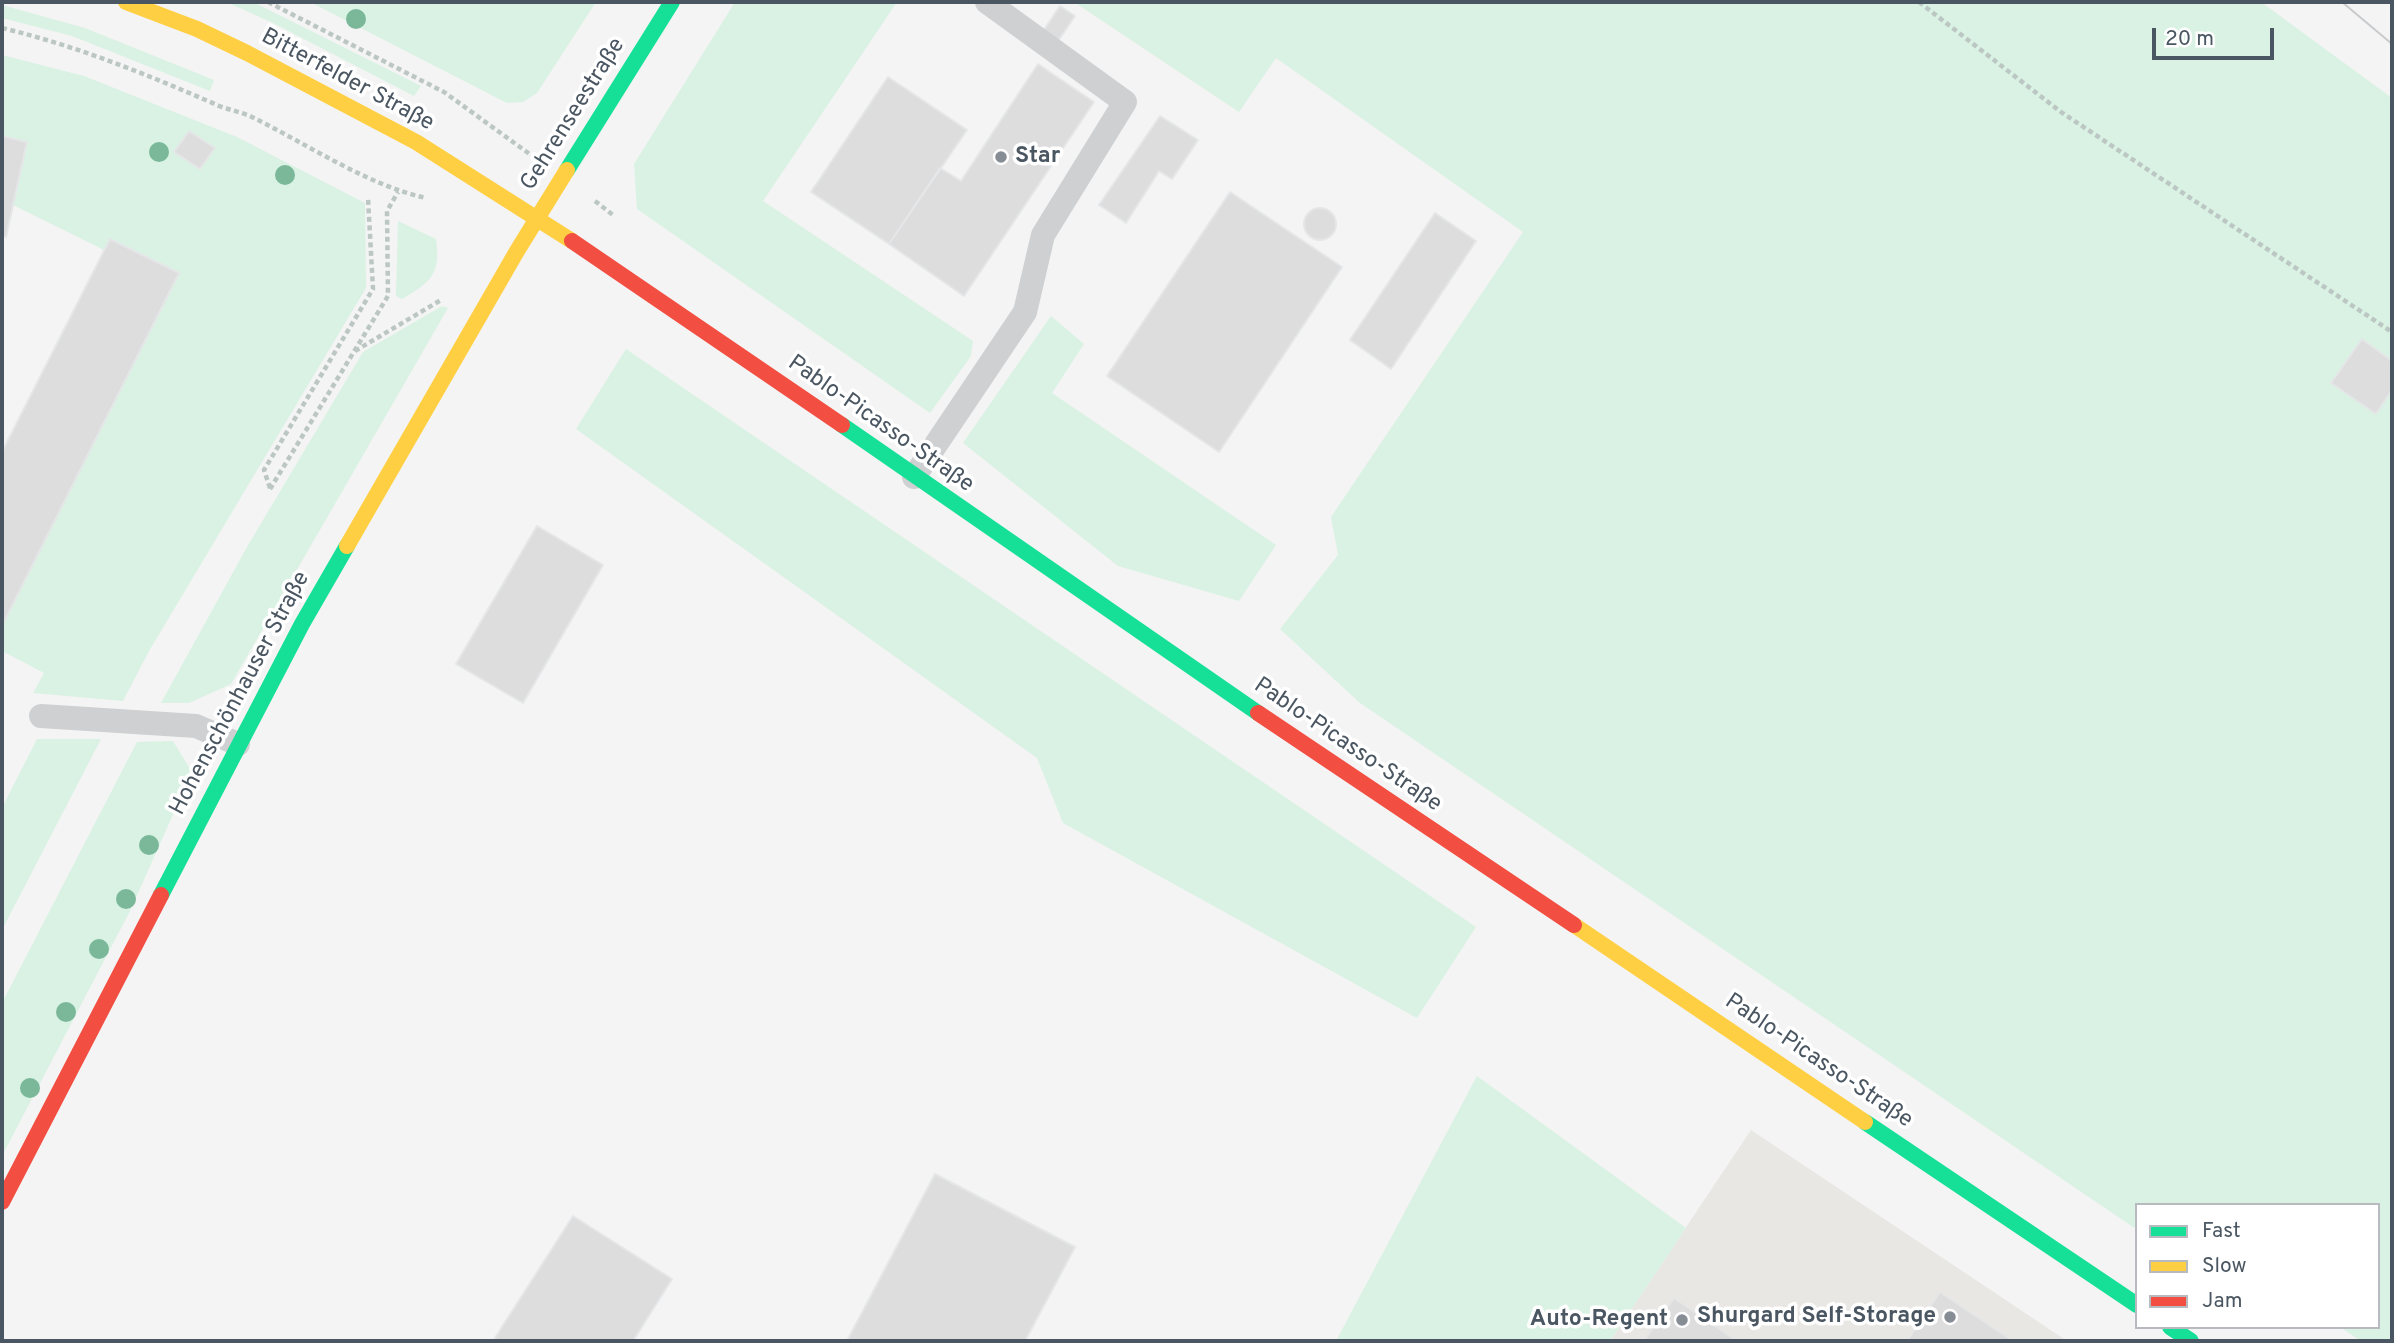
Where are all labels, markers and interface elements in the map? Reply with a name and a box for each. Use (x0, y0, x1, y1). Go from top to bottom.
scale bar (2156, 14, 2278, 58)
street label: Bitterfelder Straße (256, 24, 438, 138)
text: 20 m (2165, 26, 2214, 53)
street label: Gehrenseestraße (516, 34, 632, 196)
place label: Star (1015, 143, 1060, 171)
marker: Star (993, 149, 1009, 165)
street label: Pablo-Picasso-Straße (782, 350, 978, 500)
street label: Hohenschönhauser Straße (165, 567, 317, 821)
street label: Pablo-Picasso-Straße (1248, 673, 1446, 819)
street label: Pablo-Picasso-Straße (1719, 989, 1917, 1135)
legend (2135, 1203, 2380, 1329)
text: Fast (2202, 1218, 2241, 1245)
text: Slow (2202, 1253, 2247, 1280)
text: Jam (2202, 1288, 2243, 1315)
place label: Shurgard Self-Storage (1697, 1303, 1936, 1331)
place label: Auto-Regent (1530, 1306, 1668, 1334)
marker: Shurgard Self-Storage (1942, 1309, 1958, 1325)
marker: Auto-Regent (1674, 1312, 1690, 1328)

